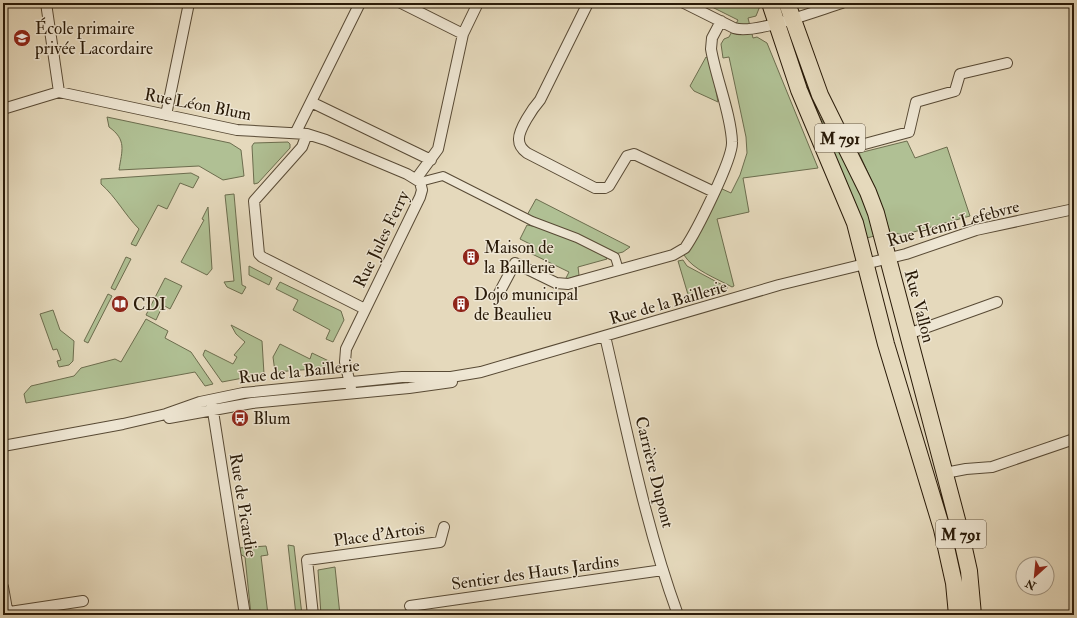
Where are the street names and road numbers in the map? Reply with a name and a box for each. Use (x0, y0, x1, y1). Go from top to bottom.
street label: Rue Léon Blum (143, 84, 253, 125)
road number: M 791 (815, 124, 865, 152)
street label: Rue Jules Ferry (349, 187, 415, 292)
street label: Rue Henri Lefebvre (885, 196, 1022, 251)
street label: Rue Vallon (900, 267, 939, 345)
street label: Rue de la Baillerie (607, 276, 730, 329)
street label: Rue de la Baillerie (237, 355, 361, 388)
street label: Carrière Dupont (630, 414, 679, 531)
street label: Rue de Picardie (225, 452, 262, 558)
street label: Place d'Artois (332, 518, 426, 551)
road number: M 791 (936, 520, 986, 548)
street label: Sentier des Hauts Jardins (450, 550, 620, 596)

